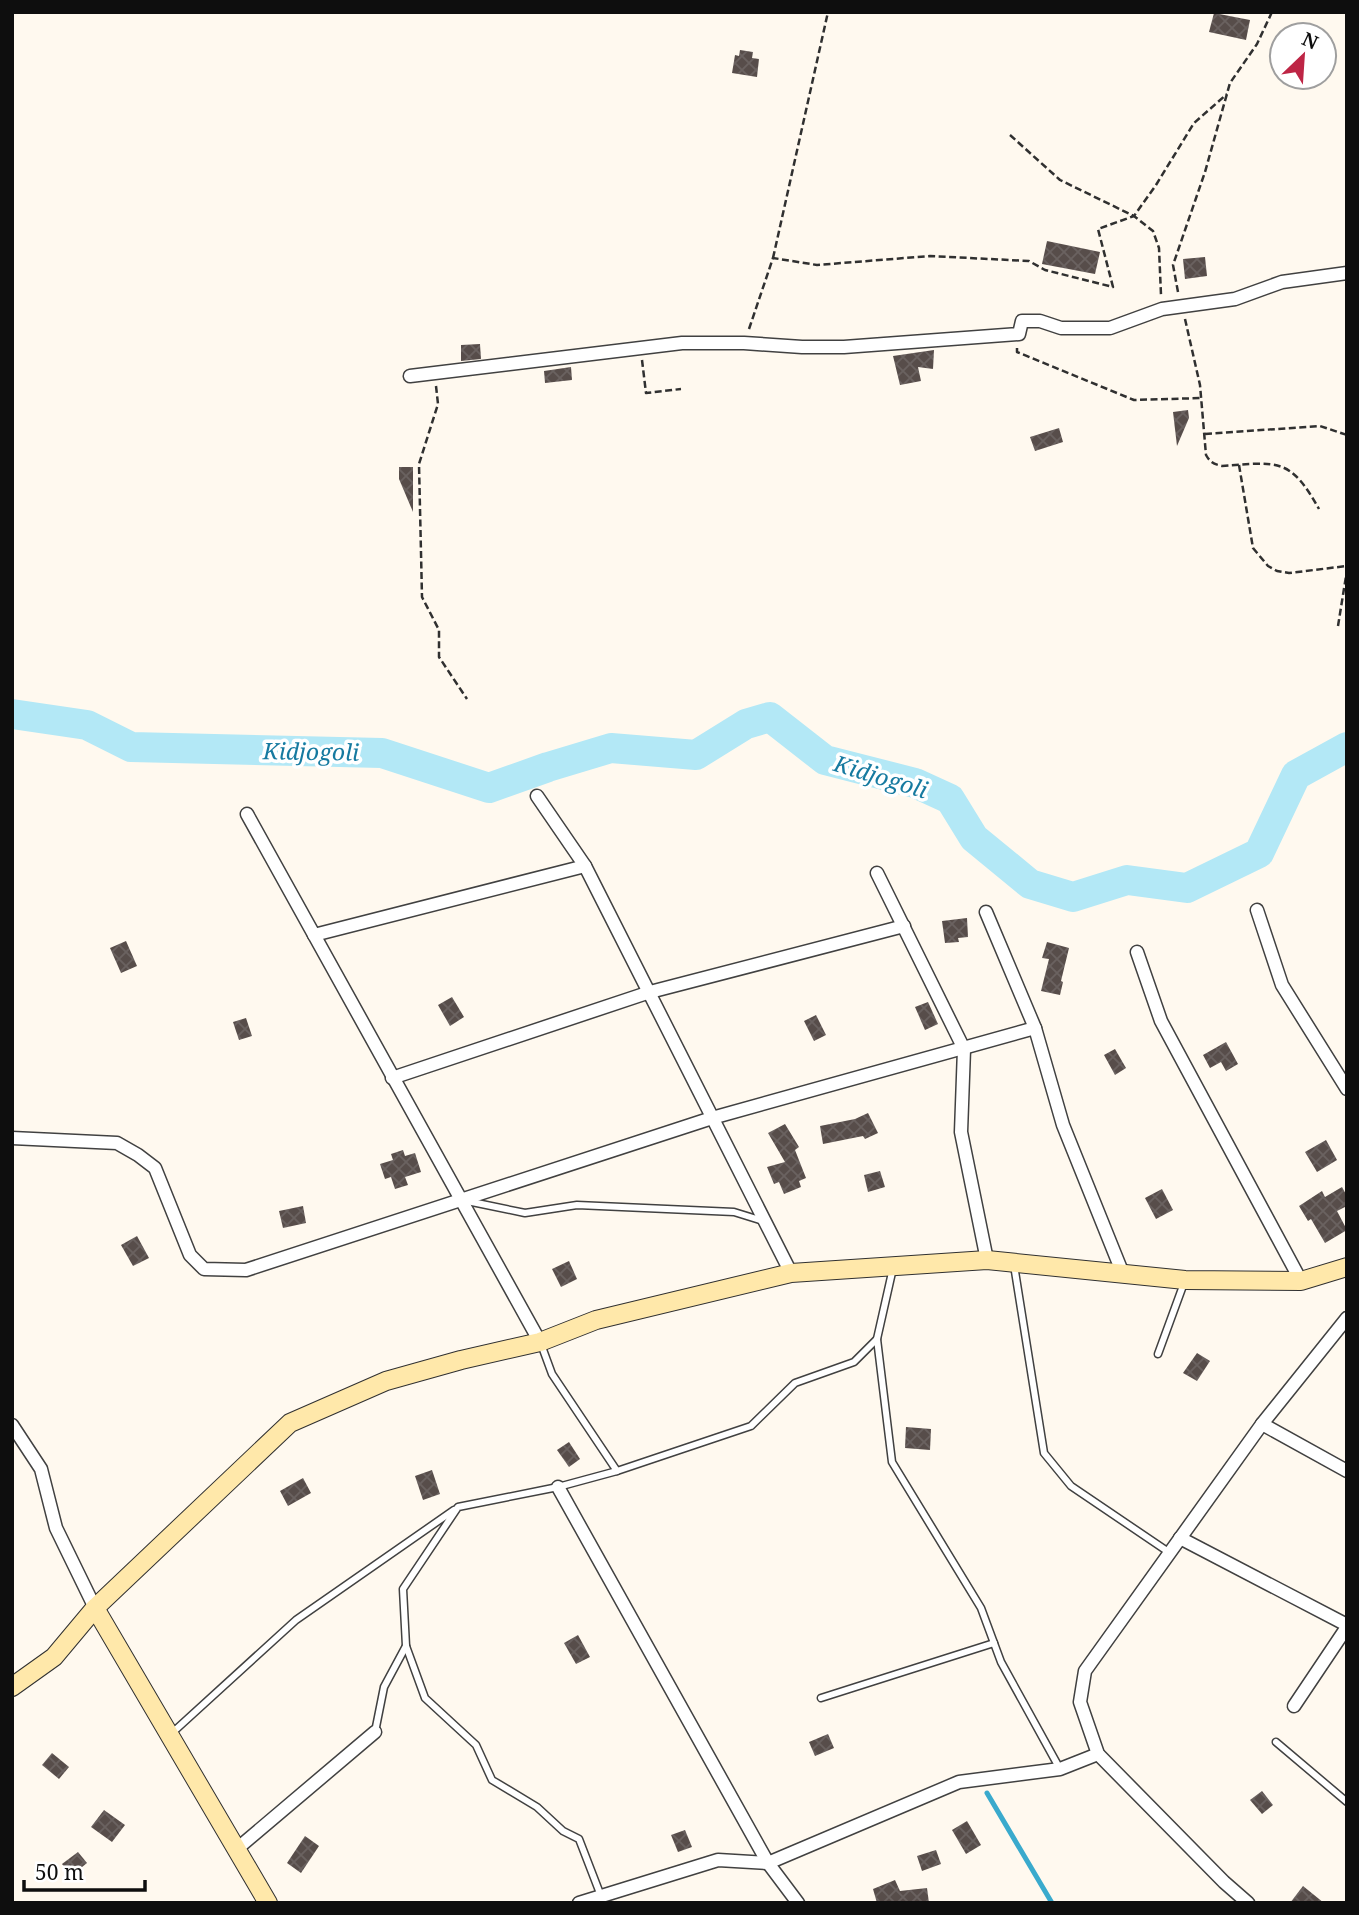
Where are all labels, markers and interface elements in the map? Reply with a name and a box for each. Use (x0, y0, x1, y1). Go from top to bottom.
north arrow (1268, 21, 1338, 91)
text: N (1298, 26, 1322, 56)
water label: Kidjogoli (262, 734, 359, 768)
water label: Kidjogoli (829, 746, 932, 805)
scale bar (24, 1848, 145, 1892)
text: 50 m (35, 1858, 84, 1886)

